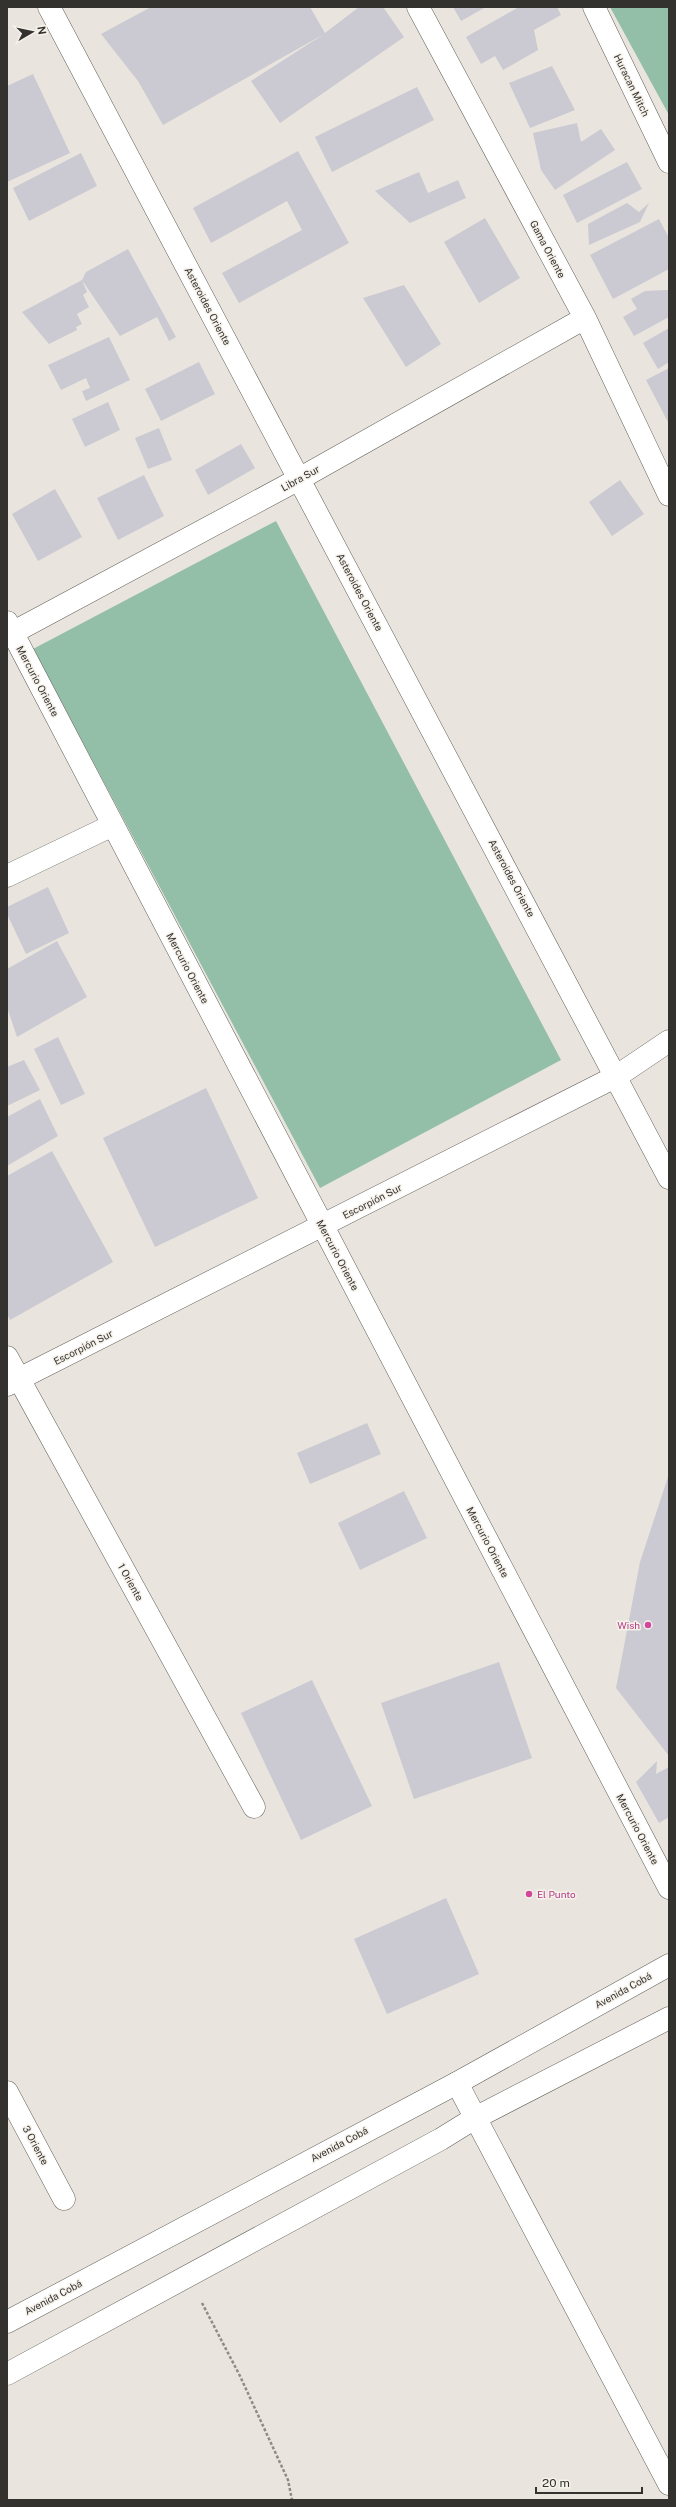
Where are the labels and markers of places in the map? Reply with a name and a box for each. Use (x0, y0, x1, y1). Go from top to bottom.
place label: Wish (617, 1619, 640, 1631)
marker: Wish (643, 1620, 653, 1630)
place label: El Punto (537, 1888, 576, 1900)
marker: El Punto (524, 1889, 534, 1899)

